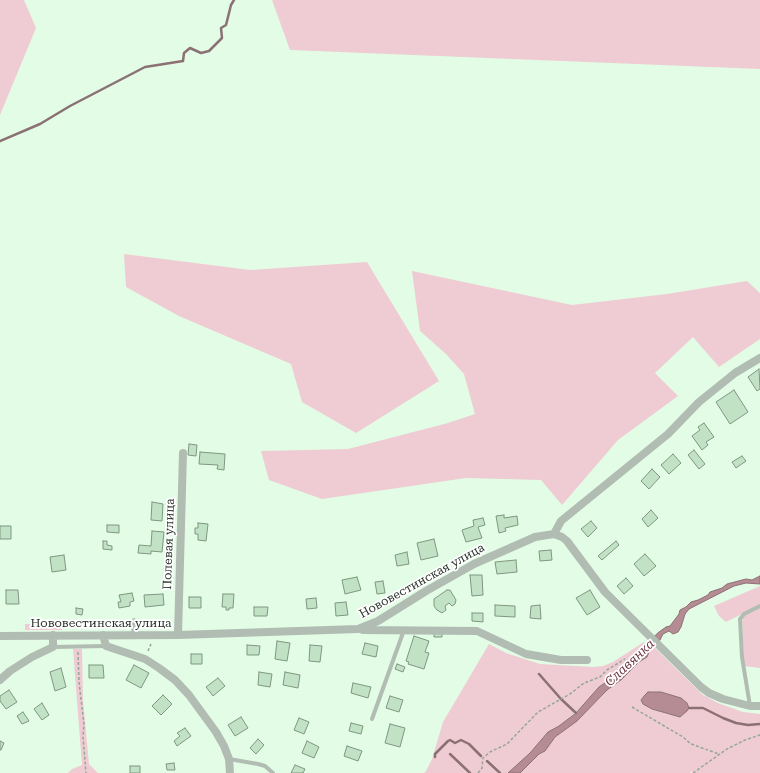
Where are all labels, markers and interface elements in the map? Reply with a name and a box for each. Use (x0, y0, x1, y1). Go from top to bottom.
street label: Полевая улица (160, 498, 178, 590)
street label: Нововестинская улица (357, 540, 487, 622)
street label: Нововестинская улица (30, 616, 172, 630)
water label: Славянка (602, 636, 658, 690)

